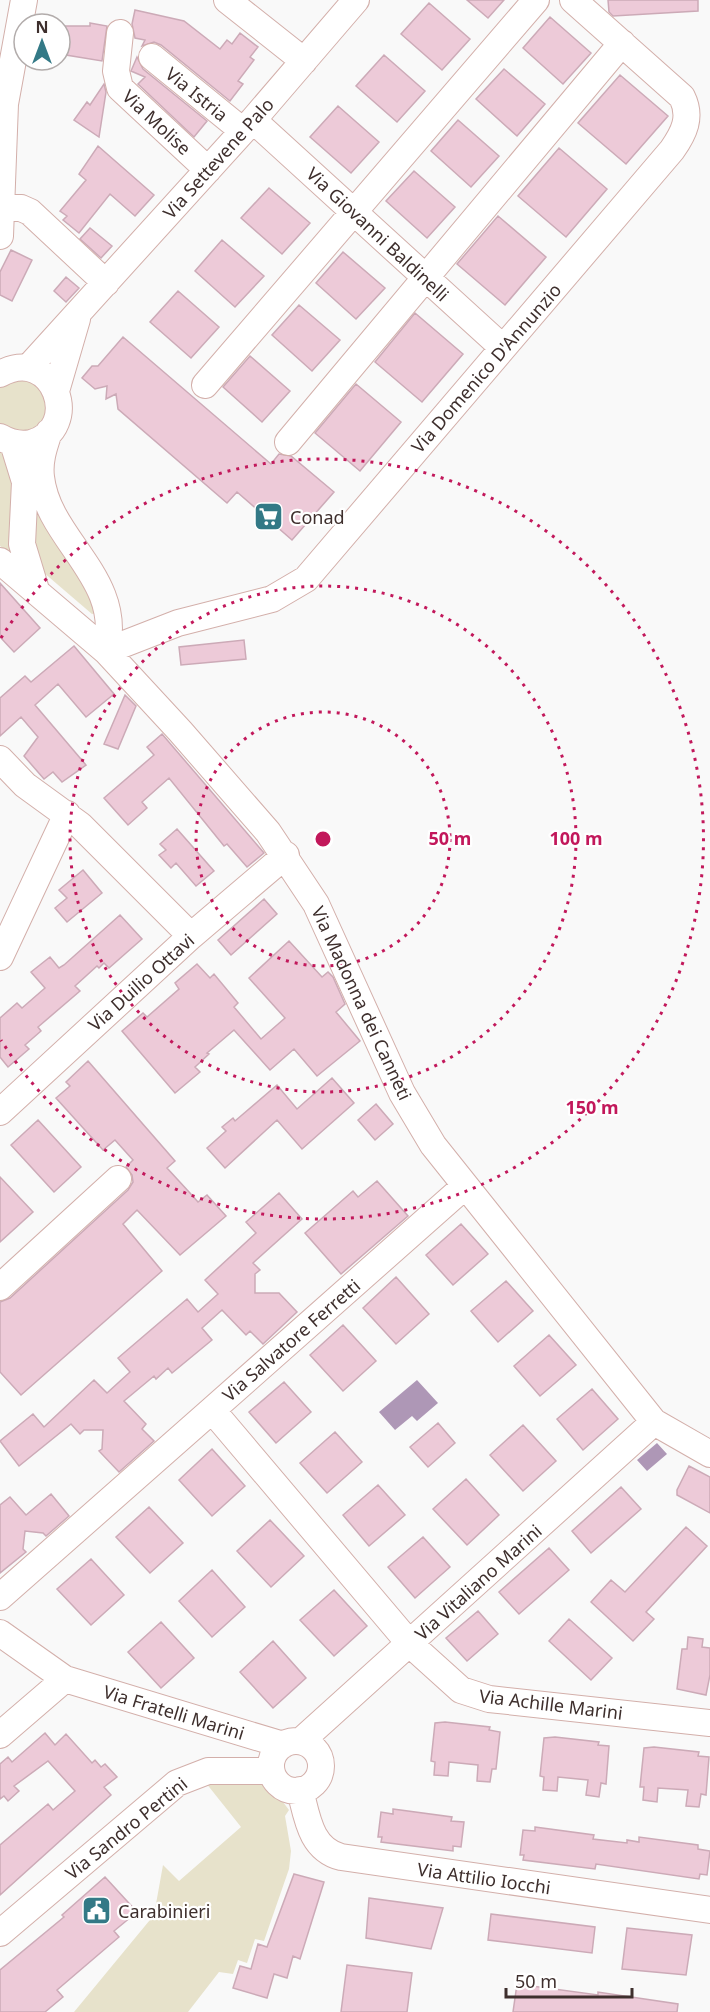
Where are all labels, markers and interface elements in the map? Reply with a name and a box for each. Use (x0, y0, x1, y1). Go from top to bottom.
north arrow (12, 12, 72, 72)
text: N (35, 16, 49, 38)
street label: Via Istria (161, 62, 233, 126)
street label: Via Molise (118, 84, 196, 160)
street label: Via Settevene Palo (157, 92, 279, 224)
street label: Via Giovanni Baldinelli (302, 162, 454, 306)
street label: Via Domenico D'Annunzio (406, 278, 566, 458)
supermarket icon: Conad (253, 501, 285, 533)
place label: Conad (290, 505, 345, 529)
text: 50 m (429, 826, 471, 850)
text: 100 m (549, 826, 603, 850)
centre of rings (313, 829, 333, 849)
street label: Via Madonna dei Canneti (306, 902, 418, 1104)
street label: Via Duilio Ottavi (83, 928, 199, 1036)
text: 150 m (565, 1095, 619, 1119)
street label: Via Salvatore Ferretti (217, 1273, 365, 1407)
street label: Via Vitaliano Marini (410, 1519, 546, 1645)
street label: Via Fratelli Marini (101, 1679, 247, 1745)
street label: Via Achille Marini (478, 1683, 624, 1725)
street label: Via Sandro Pertini (60, 1771, 192, 1885)
street label: Via Attilio Iocchi (416, 1857, 552, 1899)
public building icon: Carabinieri (81, 1895, 113, 1927)
place label: Carabinieri (118, 1899, 210, 1923)
scale bar (506, 1961, 632, 1999)
text: 50 m (515, 1969, 557, 1993)

